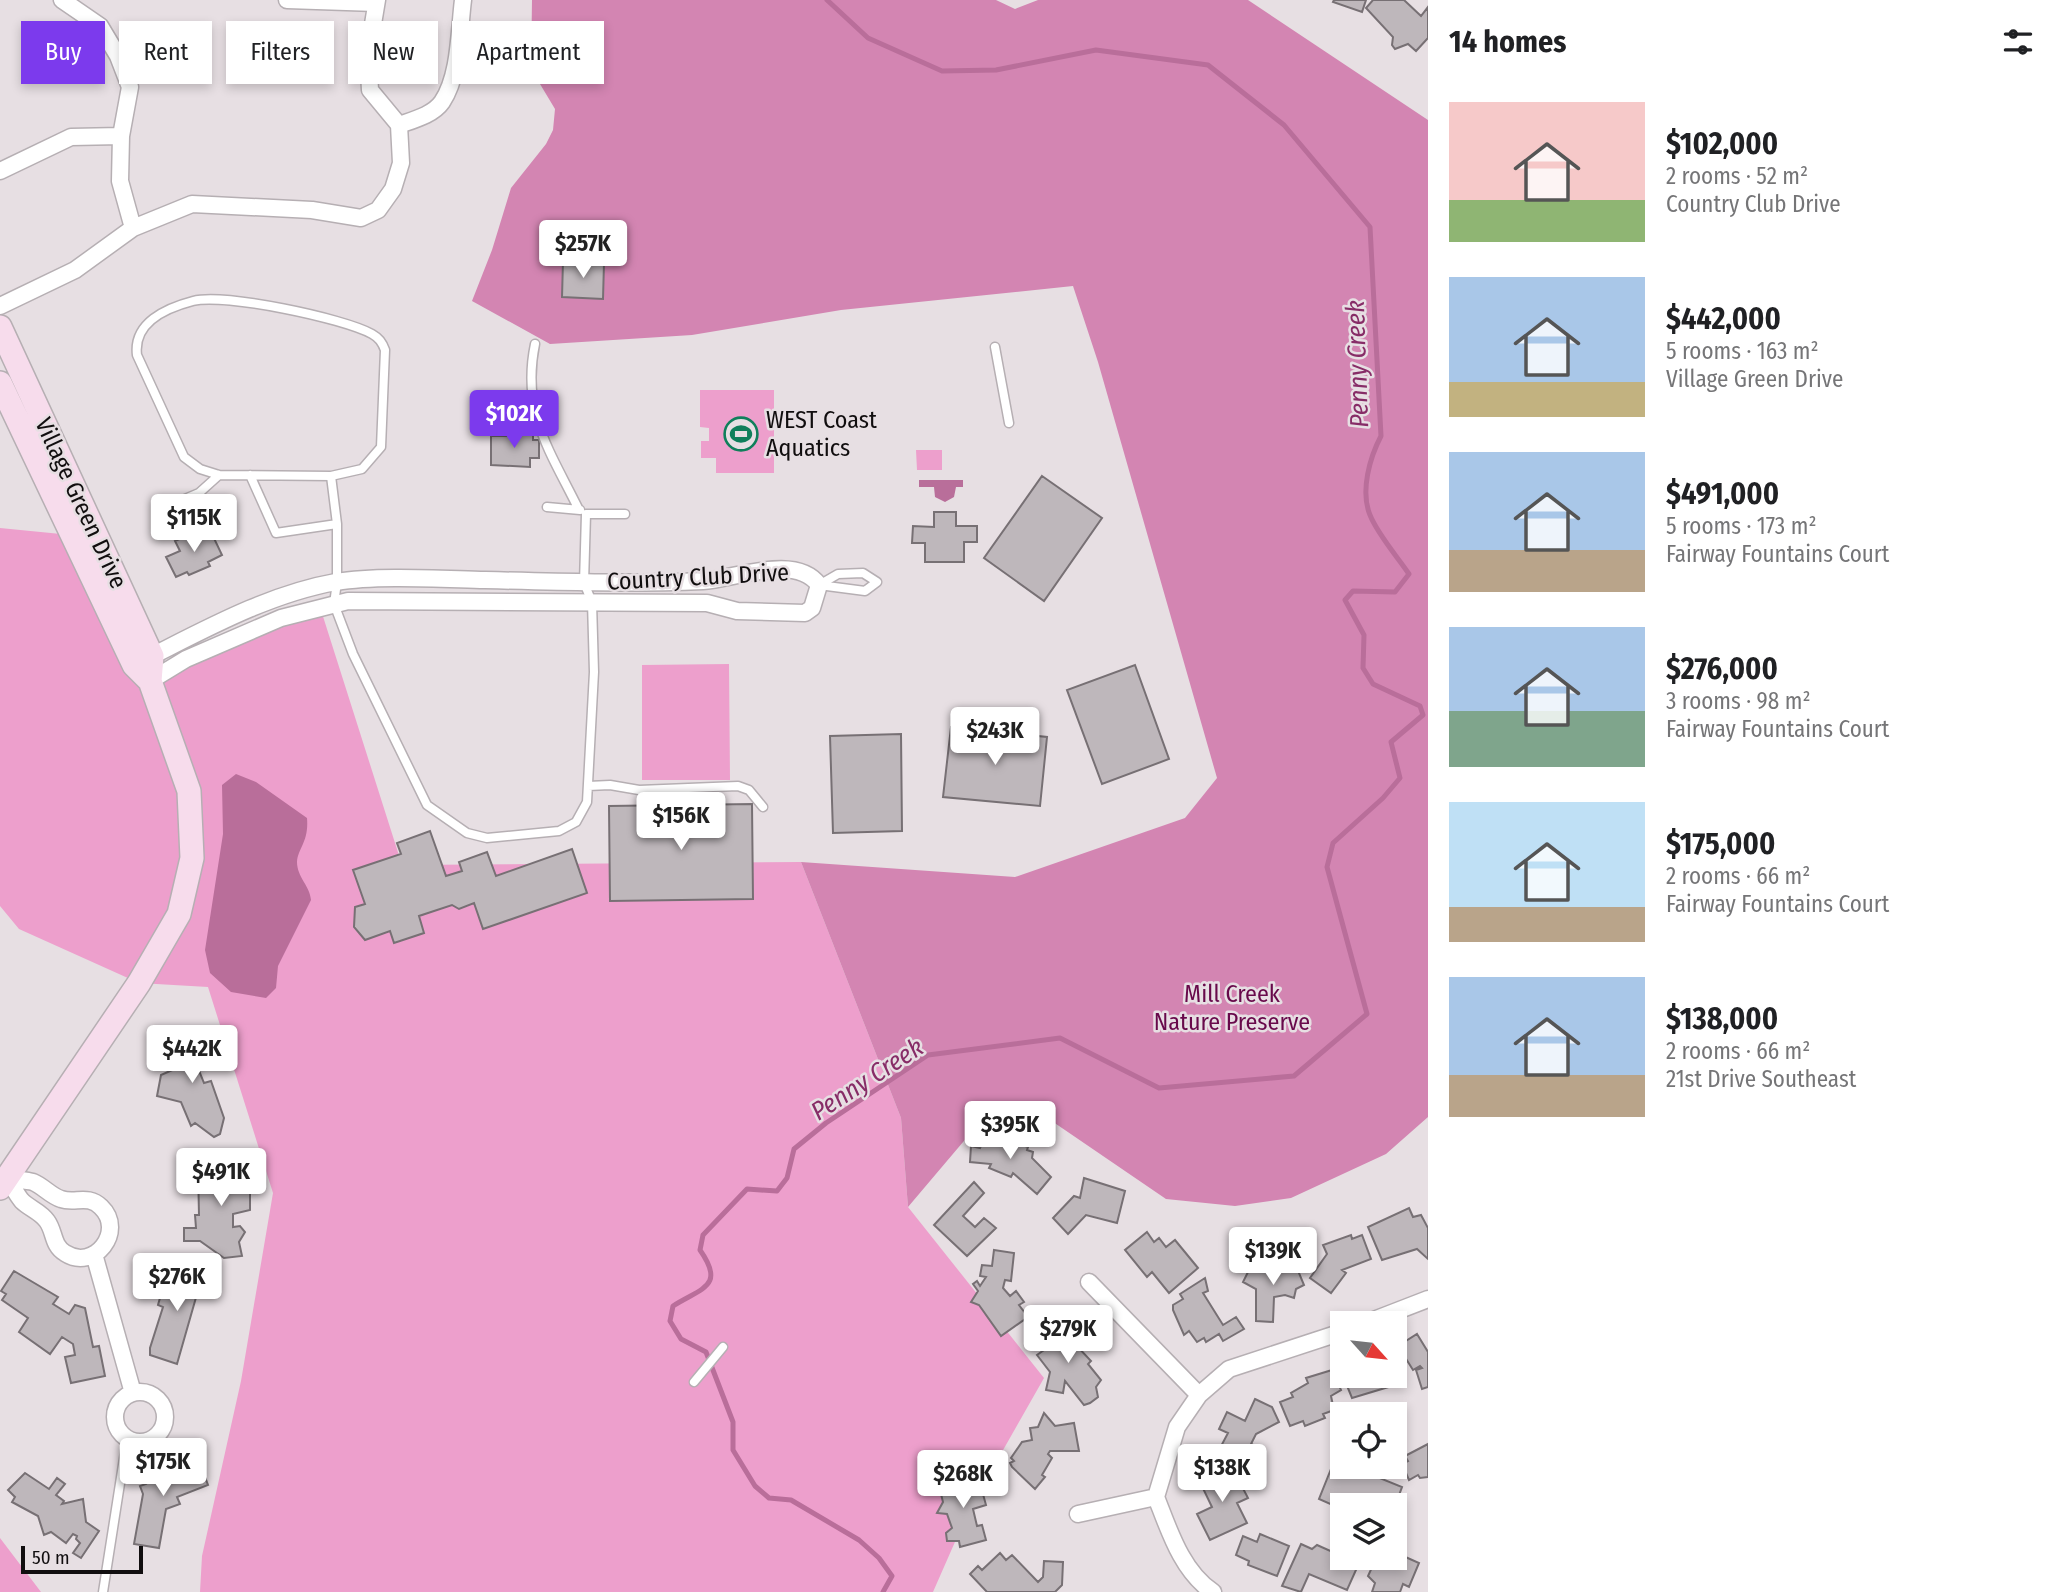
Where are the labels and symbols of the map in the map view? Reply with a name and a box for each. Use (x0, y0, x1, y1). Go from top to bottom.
pin: $257K (534, 220, 632, 280)
water label: Penny Creek (1340, 299, 1375, 428)
pin: $102K (465, 391, 563, 450)
place label: WEST Coast Aquatics (766, 406, 877, 462)
street label: Village Green Drive (29, 413, 133, 593)
sports icon: WEST Coast Aquatics (722, 415, 760, 453)
pin: $115K (145, 494, 243, 554)
street label: Country Club Drive (606, 558, 790, 596)
pin: $243K (946, 708, 1044, 767)
pin: $156K (632, 792, 730, 852)
park label: Mill Creek Nature Preserve (1154, 980, 1310, 1036)
pin: $442K (143, 1026, 241, 1085)
water label: Penny Creek (805, 1032, 929, 1127)
pin: $395K (961, 1102, 1059, 1161)
pin: $491K (172, 1148, 270, 1208)
pin: $139K (1224, 1228, 1322, 1287)
pin: $276K (128, 1254, 226, 1313)
pin: $279K (1019, 1306, 1117, 1365)
north arrow (1330, 1311, 1407, 1388)
pin: $175K (114, 1438, 212, 1498)
pin: $138K (1173, 1444, 1271, 1504)
pin: $268K (914, 1450, 1012, 1510)
scale bar (21, 1543, 144, 1575)

